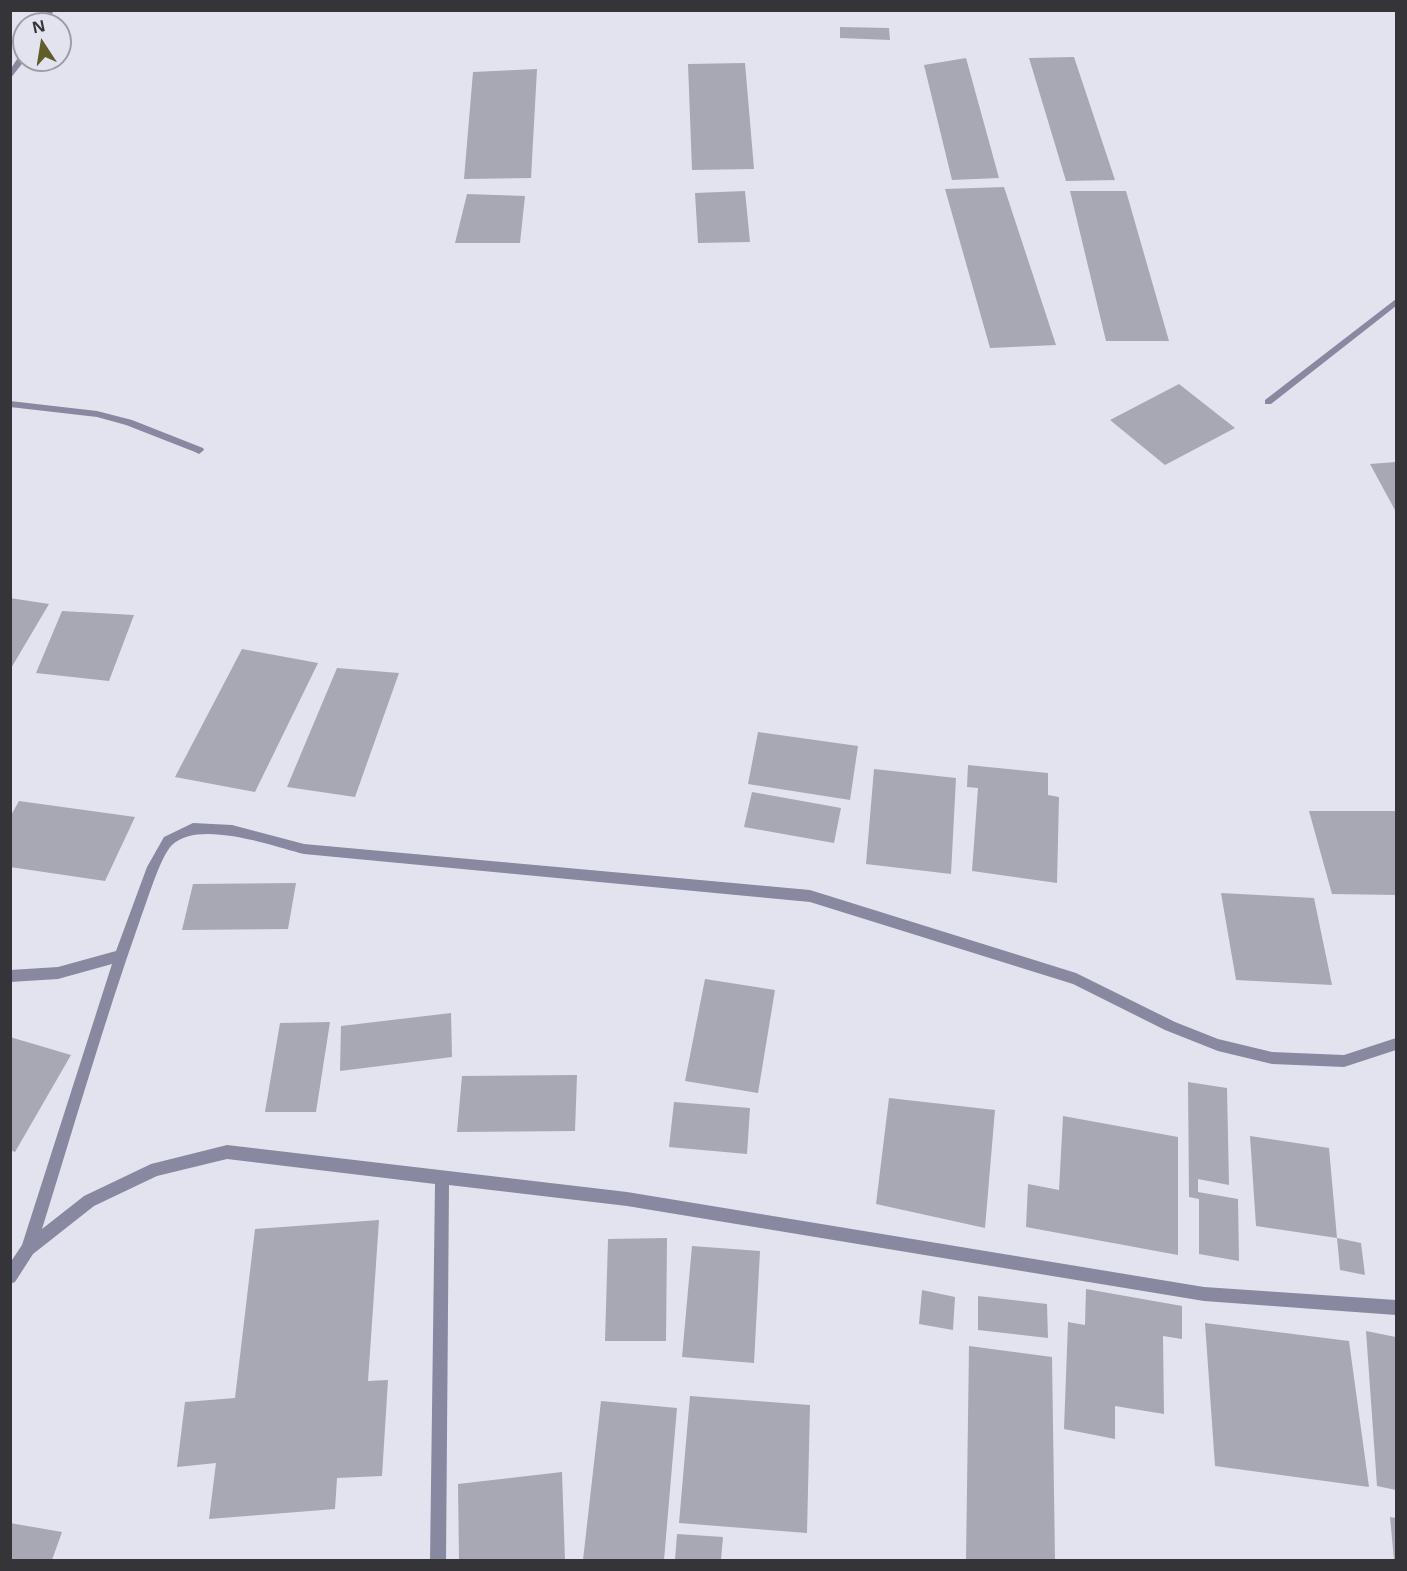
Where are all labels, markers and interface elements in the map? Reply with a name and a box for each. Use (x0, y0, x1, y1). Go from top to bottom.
north arrow (12, 12, 72, 72)
text: N (30, 14, 47, 38)

